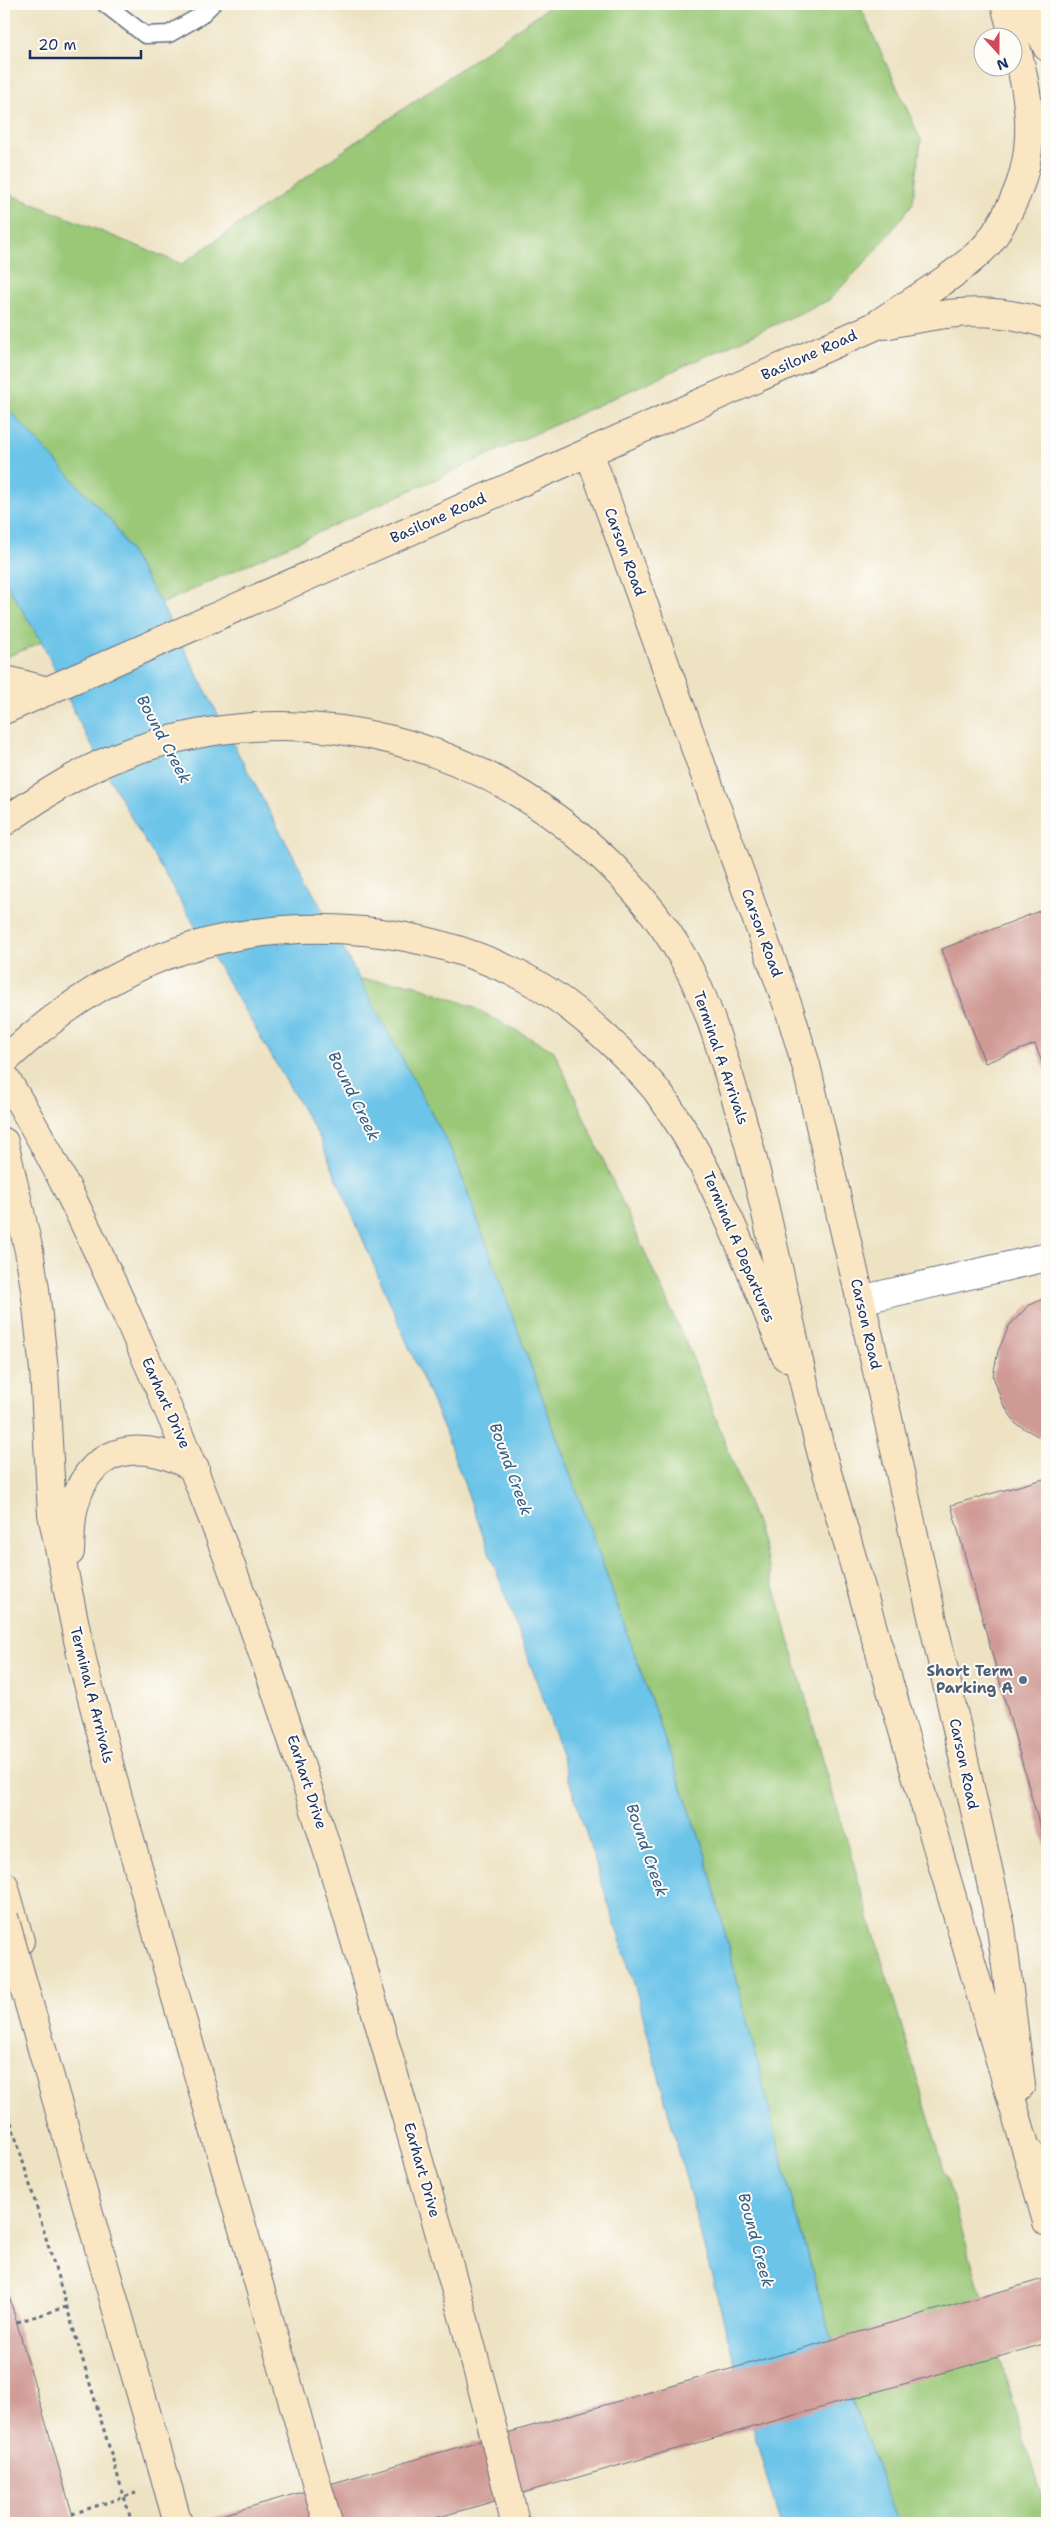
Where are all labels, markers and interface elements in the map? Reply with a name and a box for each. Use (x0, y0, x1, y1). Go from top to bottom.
scale bar (30, 28, 141, 60)
north arrow (974, 28, 1024, 78)
text: 20 m (38, 35, 77, 55)
text: N (994, 54, 1011, 75)
street label: Basilone Road (758, 325, 861, 385)
street label: Basilone Road (387, 488, 490, 548)
street label: Carson Road (600, 505, 650, 599)
water label: Bound Creek (132, 691, 196, 787)
street label: Carson Road (737, 886, 787, 980)
street label: Terminal A Arrivals (689, 988, 753, 1128)
water label: Bound Creek (323, 1048, 385, 1144)
street label: Terminal A Departures (698, 1168, 780, 1326)
street label: Carson Road (846, 1277, 886, 1372)
street label: Earhart Drive (137, 1354, 195, 1452)
water label: Bound Creek (484, 1420, 538, 1518)
street label: Terminal A Arrivals (65, 1625, 119, 1765)
place label: Short Term Parking A (926, 1661, 1013, 1698)
marker: Short Term Parking A (1017, 1674, 1029, 1686)
street label: Carson Road (945, 1717, 984, 1812)
street label: Earhart Drive (282, 1732, 332, 1832)
water label: Bound Creek (621, 1801, 673, 1899)
street label: Earhart Drive (399, 2120, 445, 2220)
water label: Bound Creek (733, 2190, 779, 2290)

